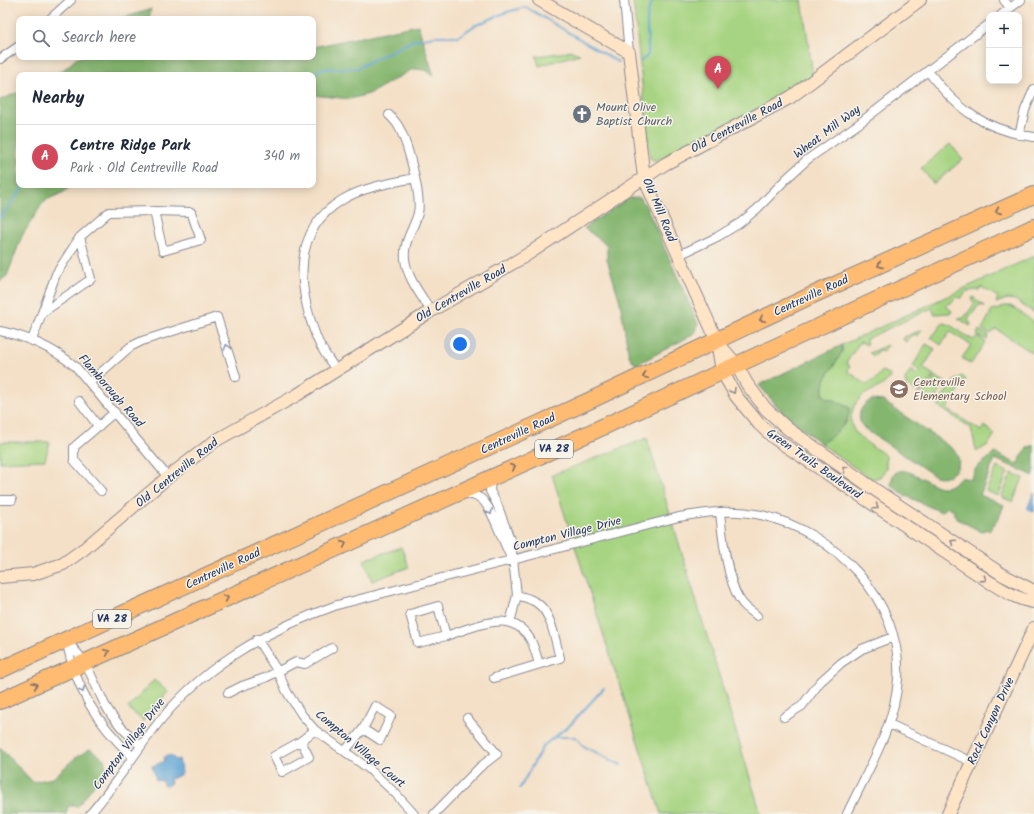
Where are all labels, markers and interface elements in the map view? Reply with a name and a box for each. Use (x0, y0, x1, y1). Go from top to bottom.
map controls (986, 12, 1022, 84)
button: + (986, 12, 1022, 48)
search box (16, 16, 316, 60)
text: Search here (62, 26, 136, 50)
icon: search (30, 27, 52, 49)
button: − (986, 48, 1022, 84)
pin: A (705, 56, 731, 89)
text: Nearby (32, 85, 84, 112)
street label: Old Centreville Road (687, 93, 787, 158)
place label: Mount Olive Baptist Church (596, 98, 672, 131)
street label: Wheat Mill Way (789, 100, 865, 164)
church icon: Mount Olive Baptist Church (571, 103, 593, 125)
text: Centre Ridge Park (70, 134, 190, 158)
text: A (41, 146, 49, 167)
text: 340 m (263, 146, 300, 167)
text: Park · Old Centreville Road (70, 158, 218, 179)
street label: Old Mill Road (637, 175, 681, 246)
one-way arrow (995, 206, 1003, 214)
street label: Old Centreville Road (412, 260, 511, 328)
one-way arrow (877, 260, 884, 268)
street label: Centreville Road (770, 270, 853, 322)
one-way arrow (759, 314, 766, 322)
your location (450, 334, 470, 354)
one-way arrow (223, 344, 231, 351)
street label: Flamborough Road (74, 350, 149, 433)
one-way arrow (641, 371, 649, 379)
place label: Centreville Elementary School (913, 373, 1006, 406)
school or university icon: Centreville Elementary School (888, 378, 910, 400)
one-way arrow (728, 387, 736, 394)
street label: Centreville Road (477, 408, 560, 460)
street label: Green Trails Boulevard (762, 424, 867, 505)
street label: Old Centreville Road (131, 433, 223, 513)
road number: VA 28 (535, 440, 573, 458)
one-way arrow (509, 464, 517, 472)
one-way arrow (842, 466, 849, 474)
one-way arrow (872, 502, 879, 510)
one-way arrow (486, 508, 493, 515)
street label: Compton Village Drive (511, 511, 624, 557)
one-way arrow (950, 539, 957, 547)
one-way arrow (340, 541, 347, 549)
street label: Centreville Road (182, 543, 265, 595)
one-way arrow (980, 574, 987, 582)
one-way arrow (221, 595, 229, 603)
road number: VA 28 (93, 610, 131, 628)
one-way arrow (103, 649, 111, 657)
street label: Rock Canyon Drive (962, 674, 1020, 768)
one-way arrow (31, 682, 39, 690)
one-way arrow (77, 686, 84, 693)
street label: Compton Village Drive (88, 694, 170, 794)
street label: Compton Village Court (311, 705, 410, 793)

